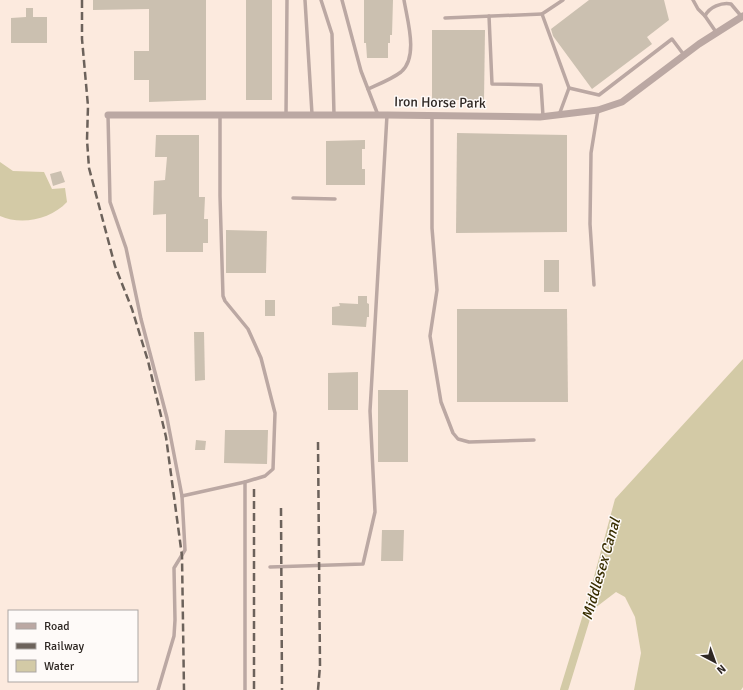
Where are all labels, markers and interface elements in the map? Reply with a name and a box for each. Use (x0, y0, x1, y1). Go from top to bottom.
street label: Iron Horse Park (394, 93, 486, 112)
water label: Middlesex Canal (578, 515, 625, 622)
legend (8, 610, 138, 682)
text: Road (44, 619, 70, 634)
text: Railway (44, 639, 84, 654)
north arrow (695, 642, 735, 682)
text: Water (44, 659, 75, 674)
text: N (714, 662, 728, 677)

